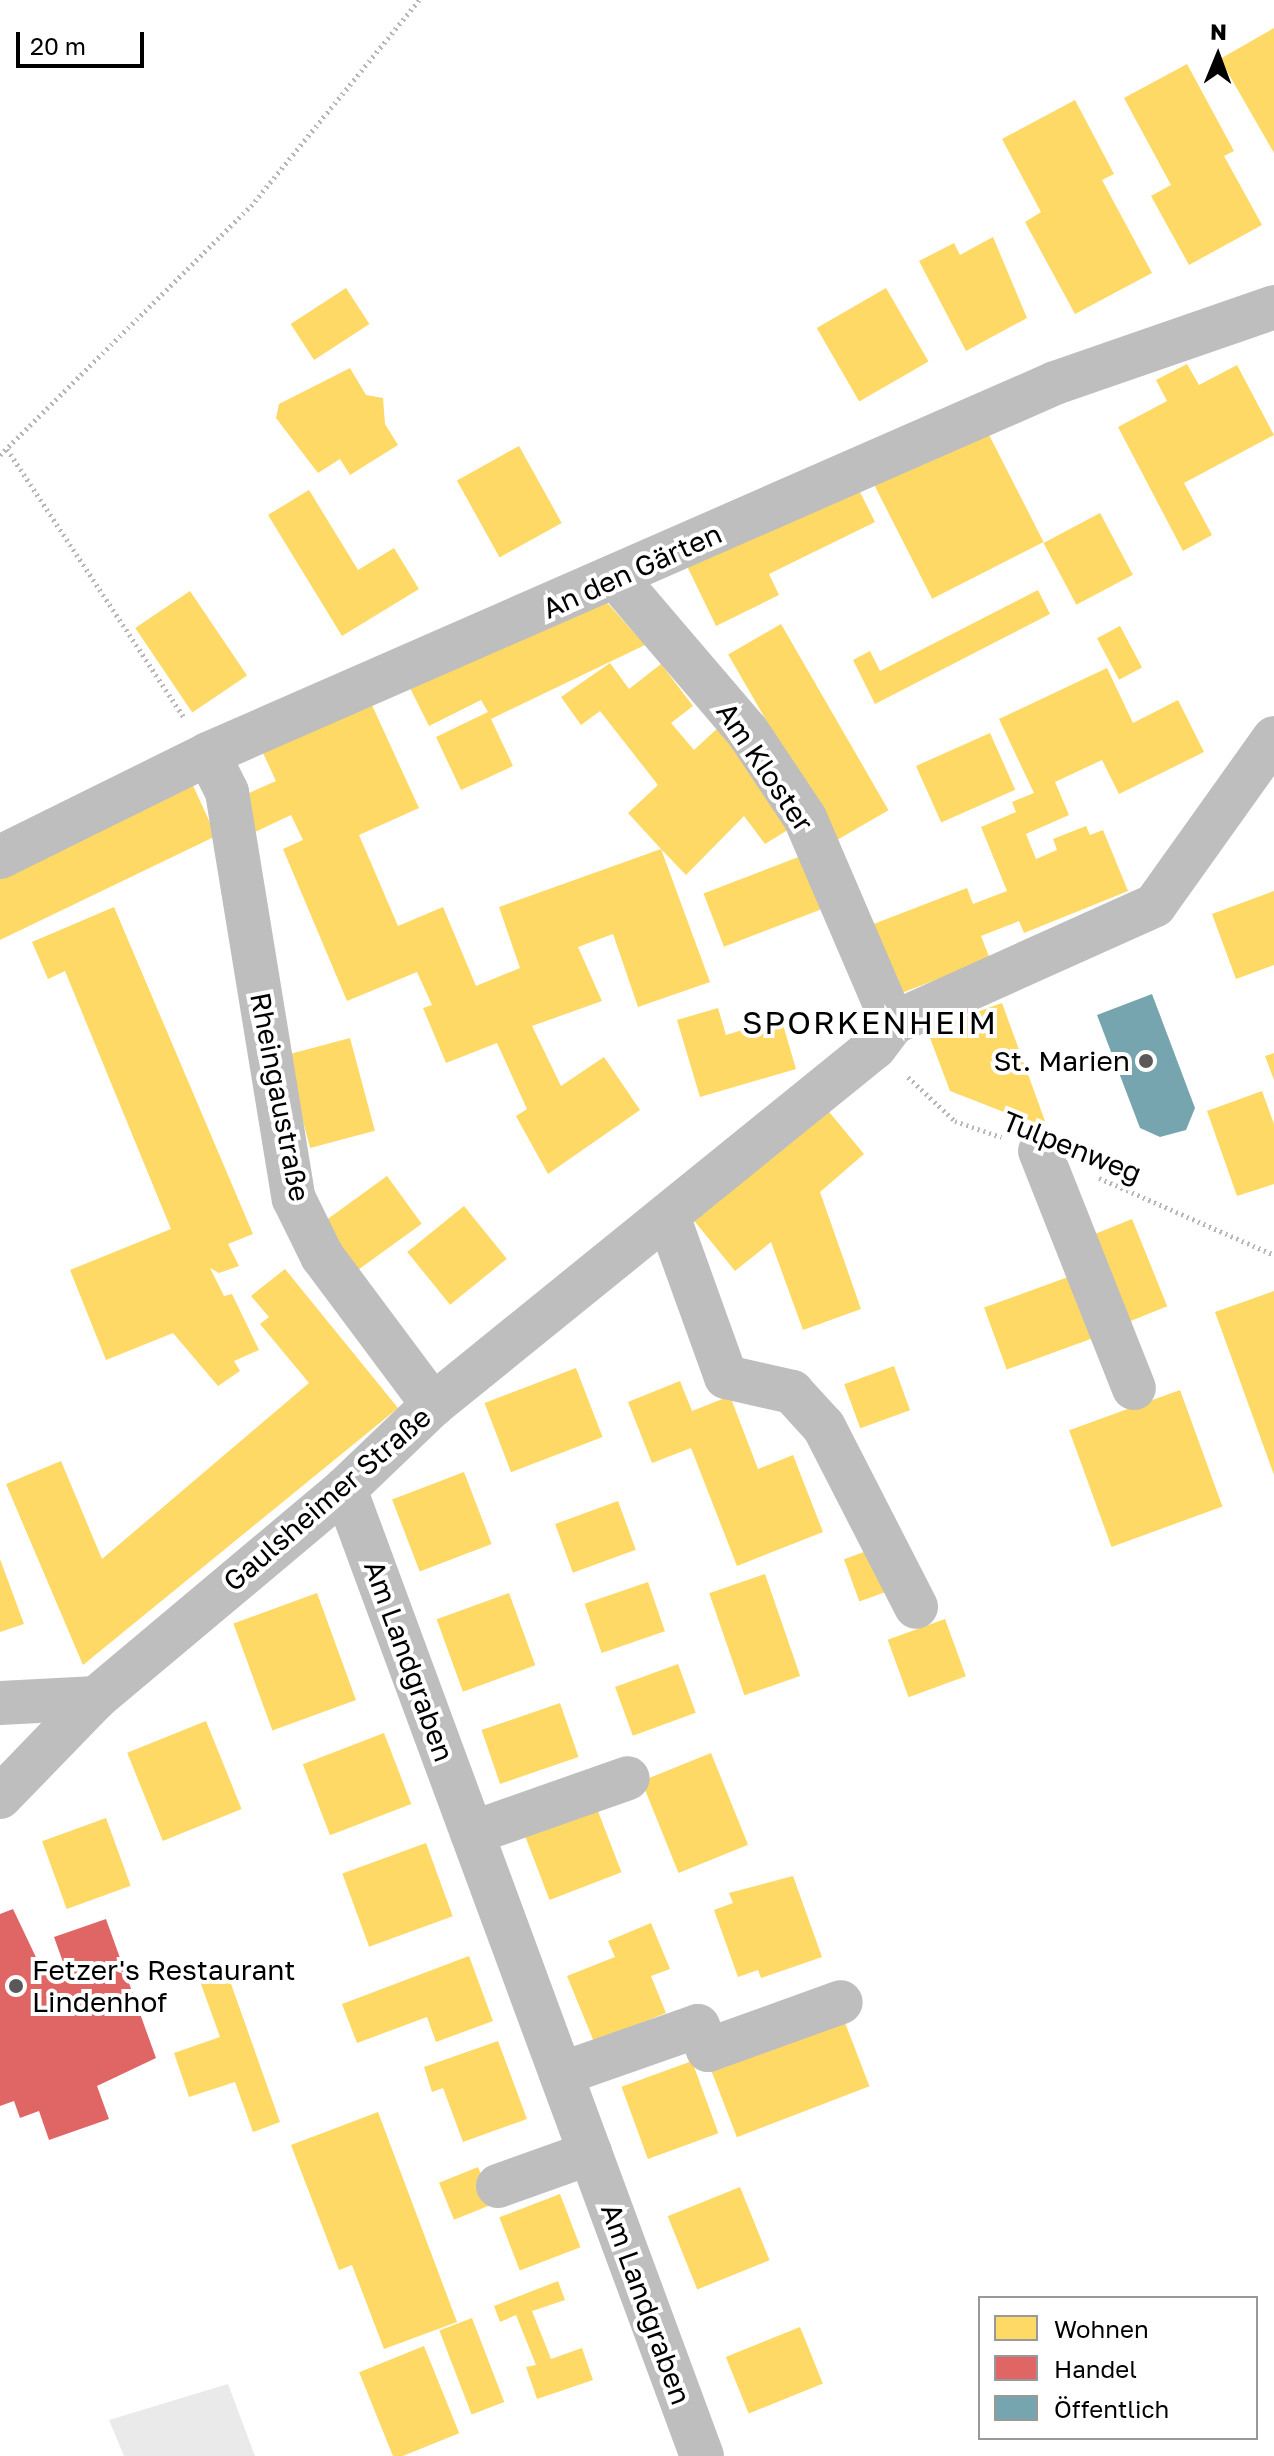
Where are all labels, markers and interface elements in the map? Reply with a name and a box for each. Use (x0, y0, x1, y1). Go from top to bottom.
scale bar (20, 16, 148, 66)
north arrow (1178, 16, 1258, 96)
text: N (1210, 18, 1227, 45)
text: 20 m (30, 31, 86, 60)
street label: An den Gärten (537, 517, 727, 625)
street label: Am Kloster (710, 696, 820, 838)
street label: Rheingaustraße (243, 990, 317, 1204)
district label: SPORKENHEIM (742, 1003, 998, 1041)
place label: St. Marien (993, 1044, 1130, 1078)
marker: St. Marien (1137, 1052, 1155, 1070)
street label: Tulpenweg (998, 1104, 1146, 1190)
street label: Gaulsheimer Straße (216, 1400, 438, 1598)
street label: Am Landgraben (357, 1556, 461, 1766)
place label: Fetzer's Restaurant Lindenhof (32, 1953, 295, 2019)
marker: Fetzer's Restaurant Lindenhof (7, 1977, 25, 1995)
street label: Am Landgraben (594, 2199, 698, 2409)
legend (978, 2296, 1258, 2440)
text: Wohnen (1054, 2314, 1149, 2343)
text: Handel (1054, 2354, 1137, 2383)
text: Öffentlich (1054, 2394, 1169, 2423)

